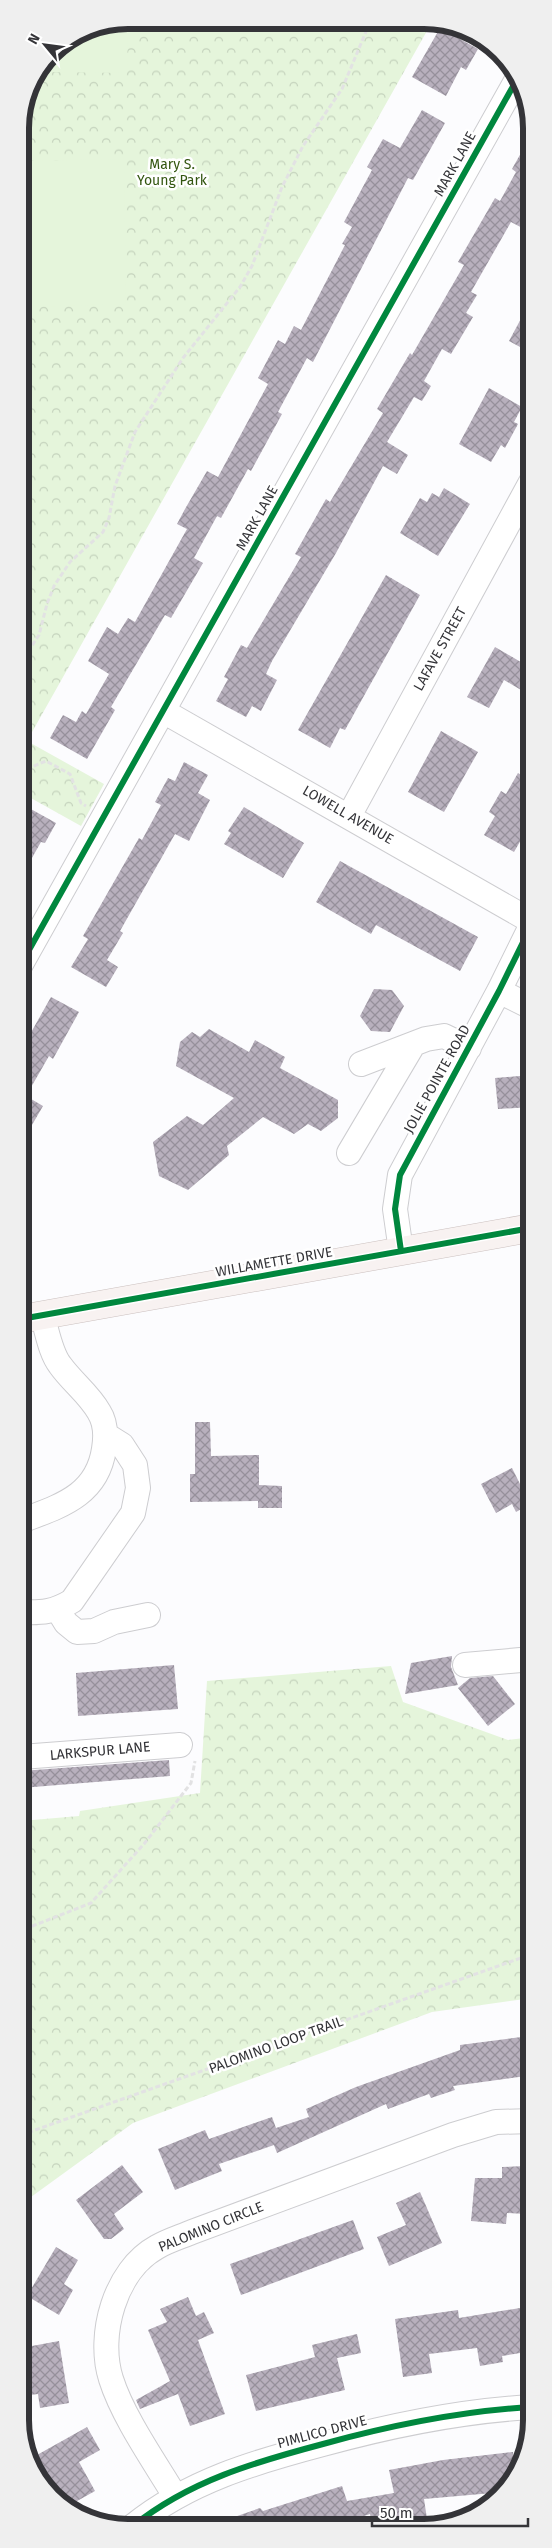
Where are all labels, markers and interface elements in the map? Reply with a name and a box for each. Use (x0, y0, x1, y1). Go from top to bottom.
north arrow (20, 20, 70, 70)
text: N (24, 31, 44, 47)
street label: MARK LANE (430, 129, 480, 199)
park label: Mary S. Young Park (137, 156, 208, 189)
street label: MARK LANE (232, 483, 282, 553)
street label: LAFAVE STREET (410, 603, 470, 694)
street label: LOWELL AVENUE (300, 782, 396, 848)
street label: JOLIE POINTE ROAD (400, 1022, 474, 1136)
street label: WILLAMETTE DRIVE (214, 1243, 334, 1281)
street label: LARKSPUR LANE (49, 1738, 151, 1764)
street label: PALOMINO LOOP TRAIL (207, 2013, 345, 2077)
street label: PALOMINO CIRCLE (156, 2198, 266, 2256)
street label: PIMLICO DRIVE (275, 2412, 369, 2452)
scale bar (372, 2496, 528, 2528)
text: 50 m (380, 2504, 413, 2522)

